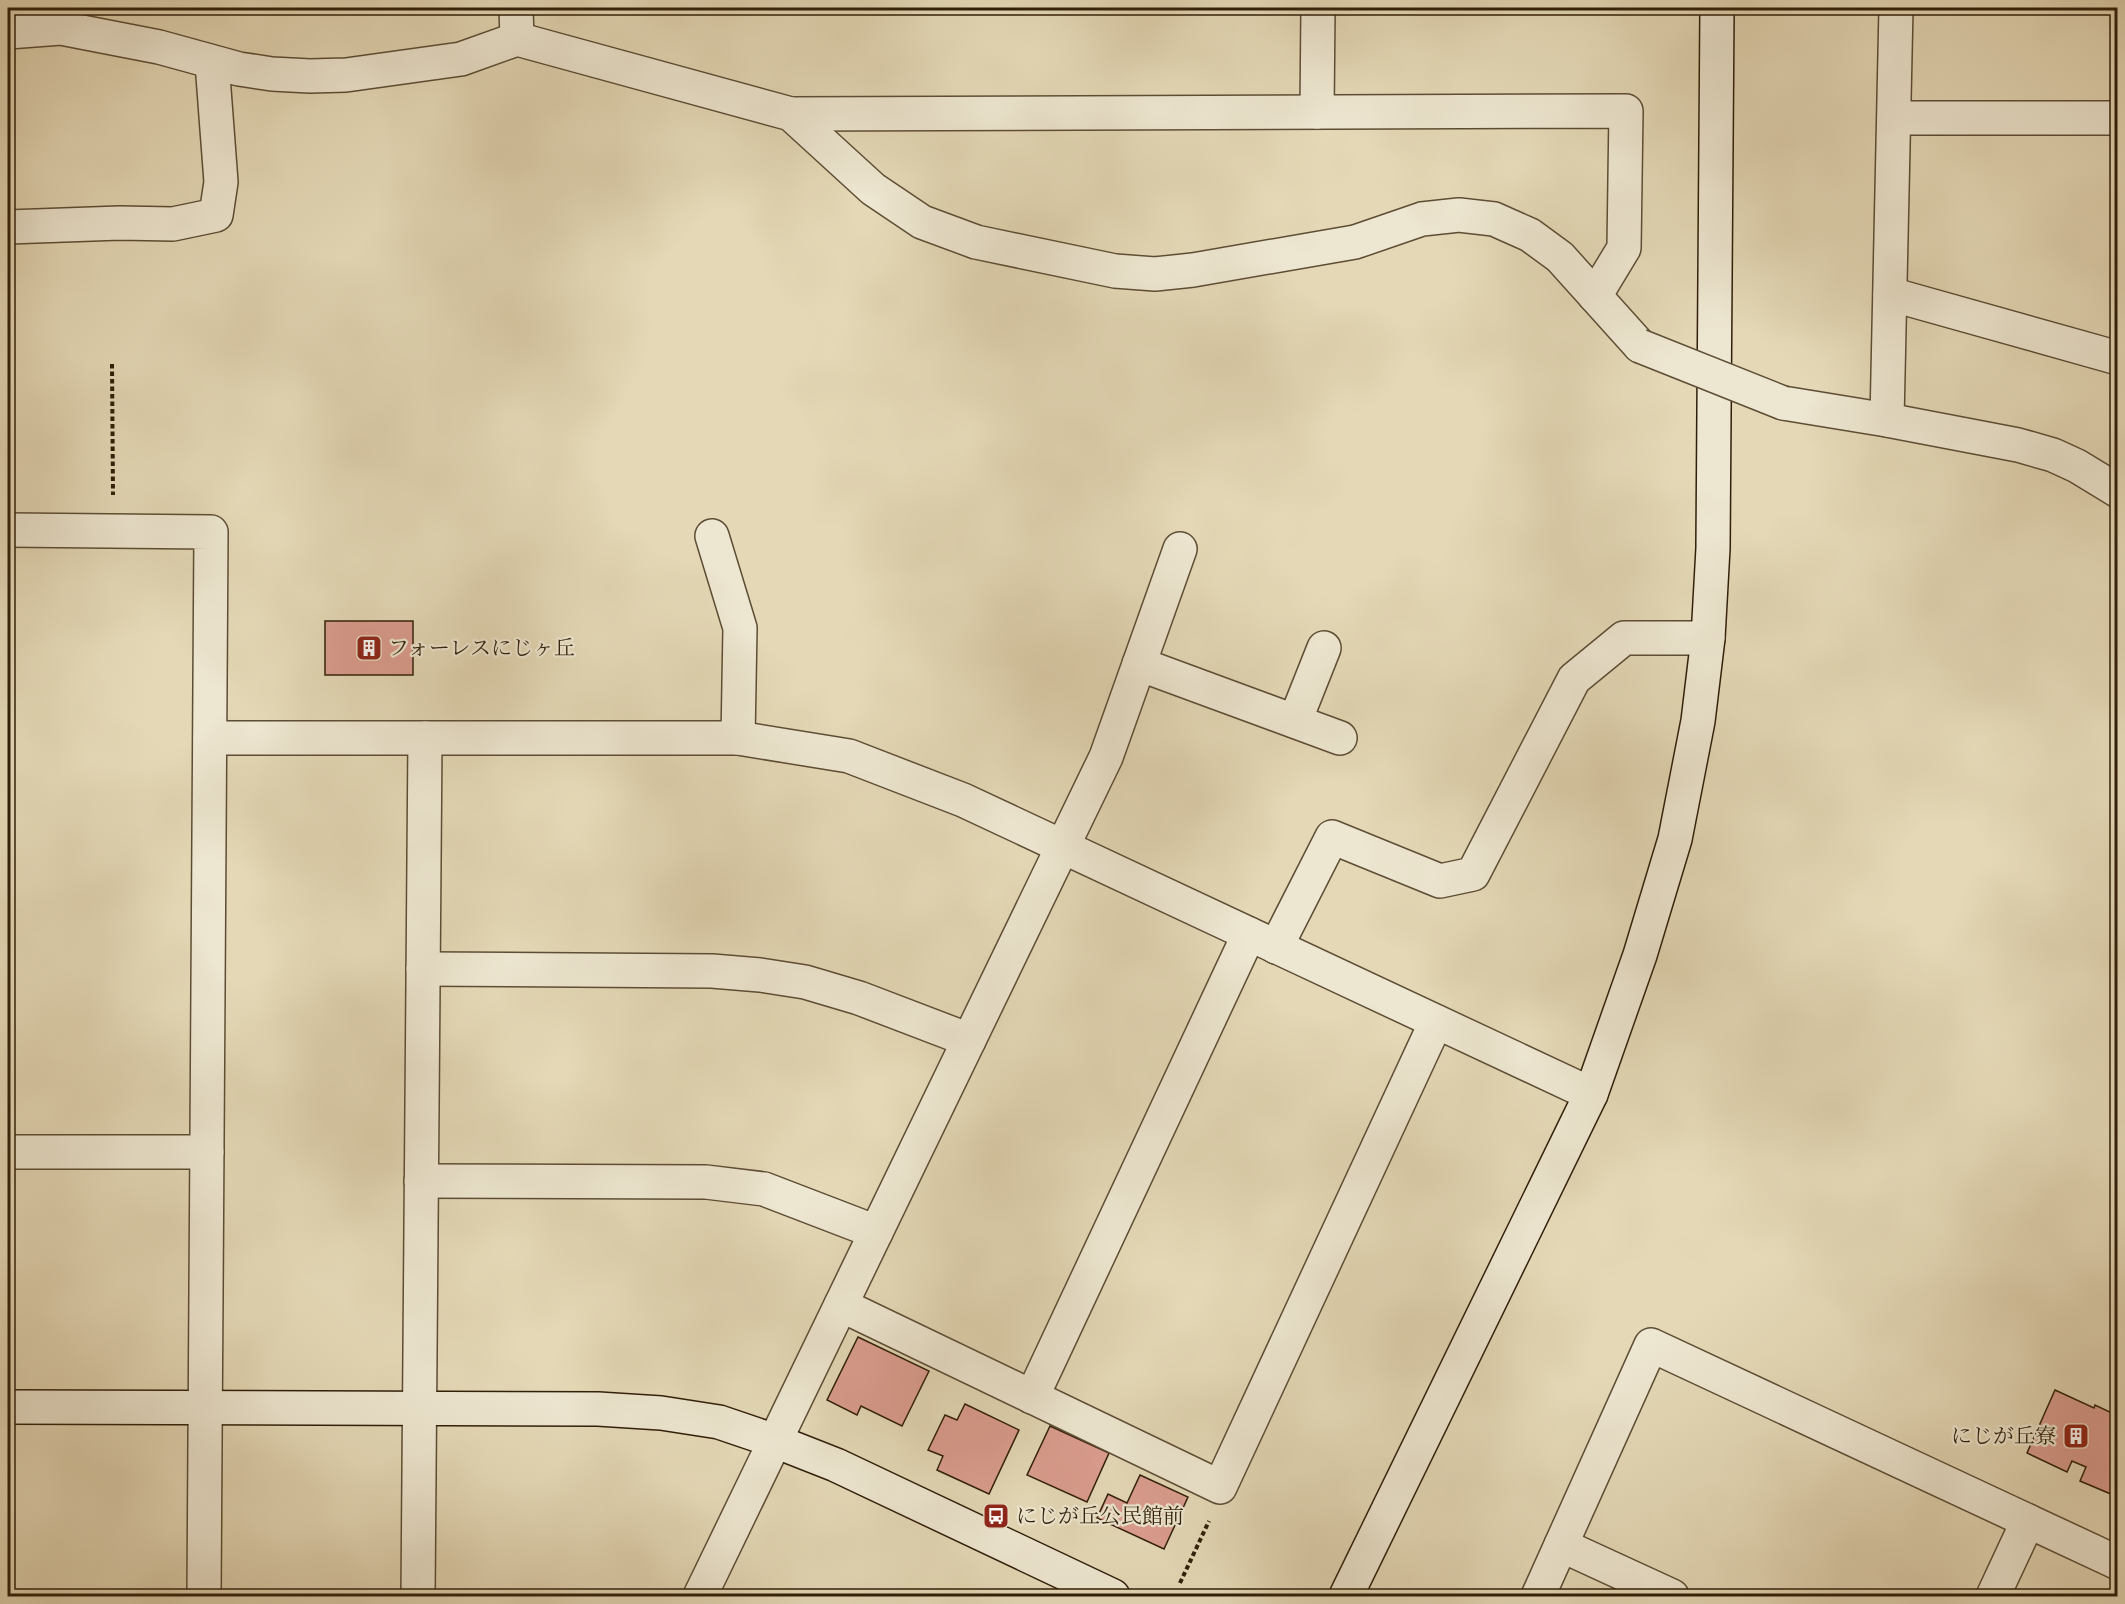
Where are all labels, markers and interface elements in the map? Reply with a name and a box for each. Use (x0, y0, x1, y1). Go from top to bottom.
building icon: フォーレスにじヶ丘 (354, 633, 384, 663)
place label: フォーレスにじヶ丘 (388, 635, 575, 662)
building icon: にじが丘寮 (2061, 1421, 2091, 1451)
place label: にじが丘寮 (1951, 1423, 2056, 1450)
bus stop icon: にじが丘公民館前 (981, 1501, 1011, 1531)
place label: にじが丘公民館前 (1016, 1503, 1184, 1530)

